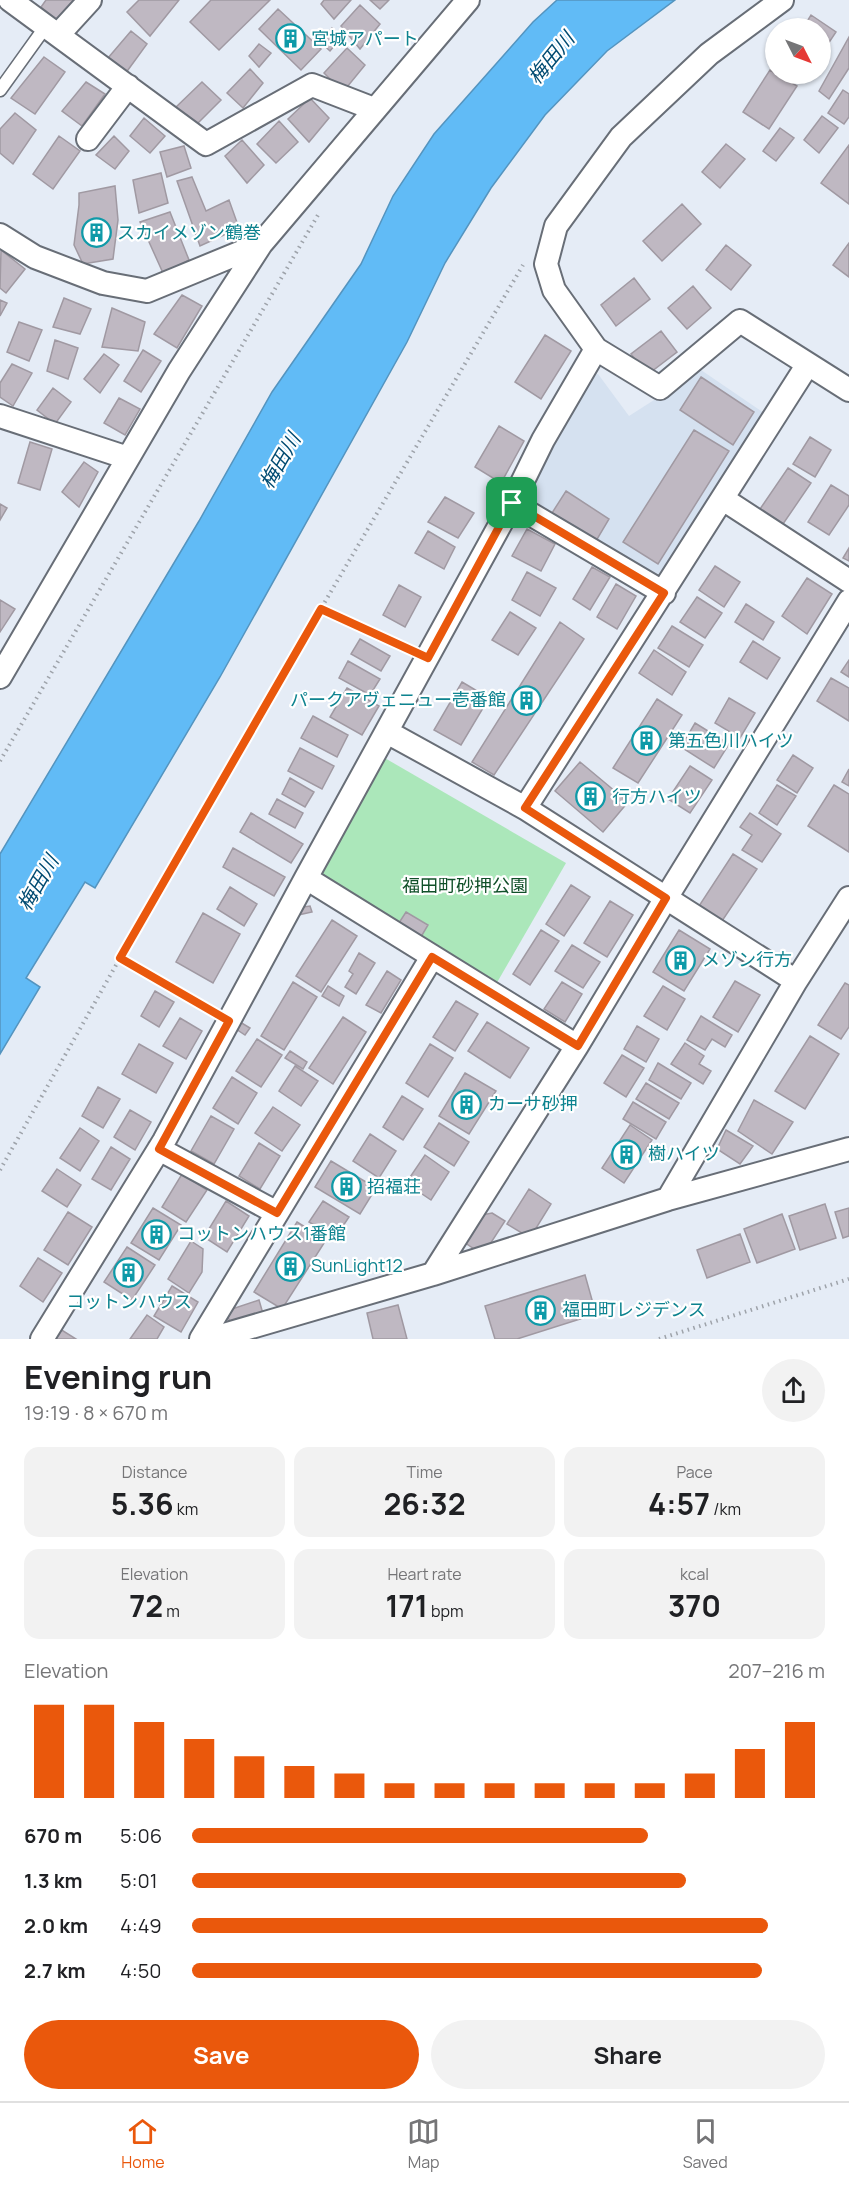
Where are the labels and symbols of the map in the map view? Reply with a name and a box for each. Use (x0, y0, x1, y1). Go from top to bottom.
north arrow (765, 18, 831, 84)
building icon: 宮城アパート (274, 23, 306, 55)
water label: 梅田川 (521, 24, 581, 89)
place label: 宮城アパート (311, 26, 419, 50)
building icon: スカイメゾン鶴巻 (80, 217, 112, 249)
place label: スカイメゾン鶴巻 (117, 220, 261, 244)
water label: 梅田川 (253, 426, 307, 493)
pin (486, 477, 537, 528)
building icon: パークアヴェニュー壱番館 (511, 684, 543, 716)
place label: パークアヴェニュー壱番館 (290, 687, 506, 711)
building icon: 第五色川ハイツ (631, 725, 663, 757)
place label: 第五色川ハイツ (668, 728, 794, 752)
building icon: 行方ハイツ (575, 781, 607, 813)
place label: 行方ハイツ (612, 784, 702, 808)
water label: 梅田川 (11, 848, 65, 915)
park label: 福田町砂押公園 (402, 873, 528, 897)
building icon: メゾン行方 (665, 944, 697, 976)
place label: メゾン行方 (702, 947, 792, 971)
building icon: カーサ砂押 (451, 1088, 483, 1120)
place label: カーサ砂押 (488, 1091, 578, 1115)
building icon: 樹ハイツ (611, 1138, 643, 1170)
place label: 樹ハイツ (648, 1141, 720, 1165)
building icon: 招福荘 (330, 1171, 362, 1203)
place label: 招福荘 (367, 1174, 421, 1198)
building icon: コットンハウス1番館 (140, 1218, 172, 1250)
place label: コットンハウス1番館 (177, 1221, 346, 1245)
building icon: SunLight12 (274, 1250, 306, 1282)
place label: SunLight12 (311, 1253, 403, 1277)
building icon: コットンハウス (113, 1257, 145, 1289)
place label: コットンハウス (66, 1289, 192, 1313)
building icon: 福田町レジデンス (525, 1294, 557, 1326)
place label: 福田町レジデンス (562, 1297, 706, 1321)

